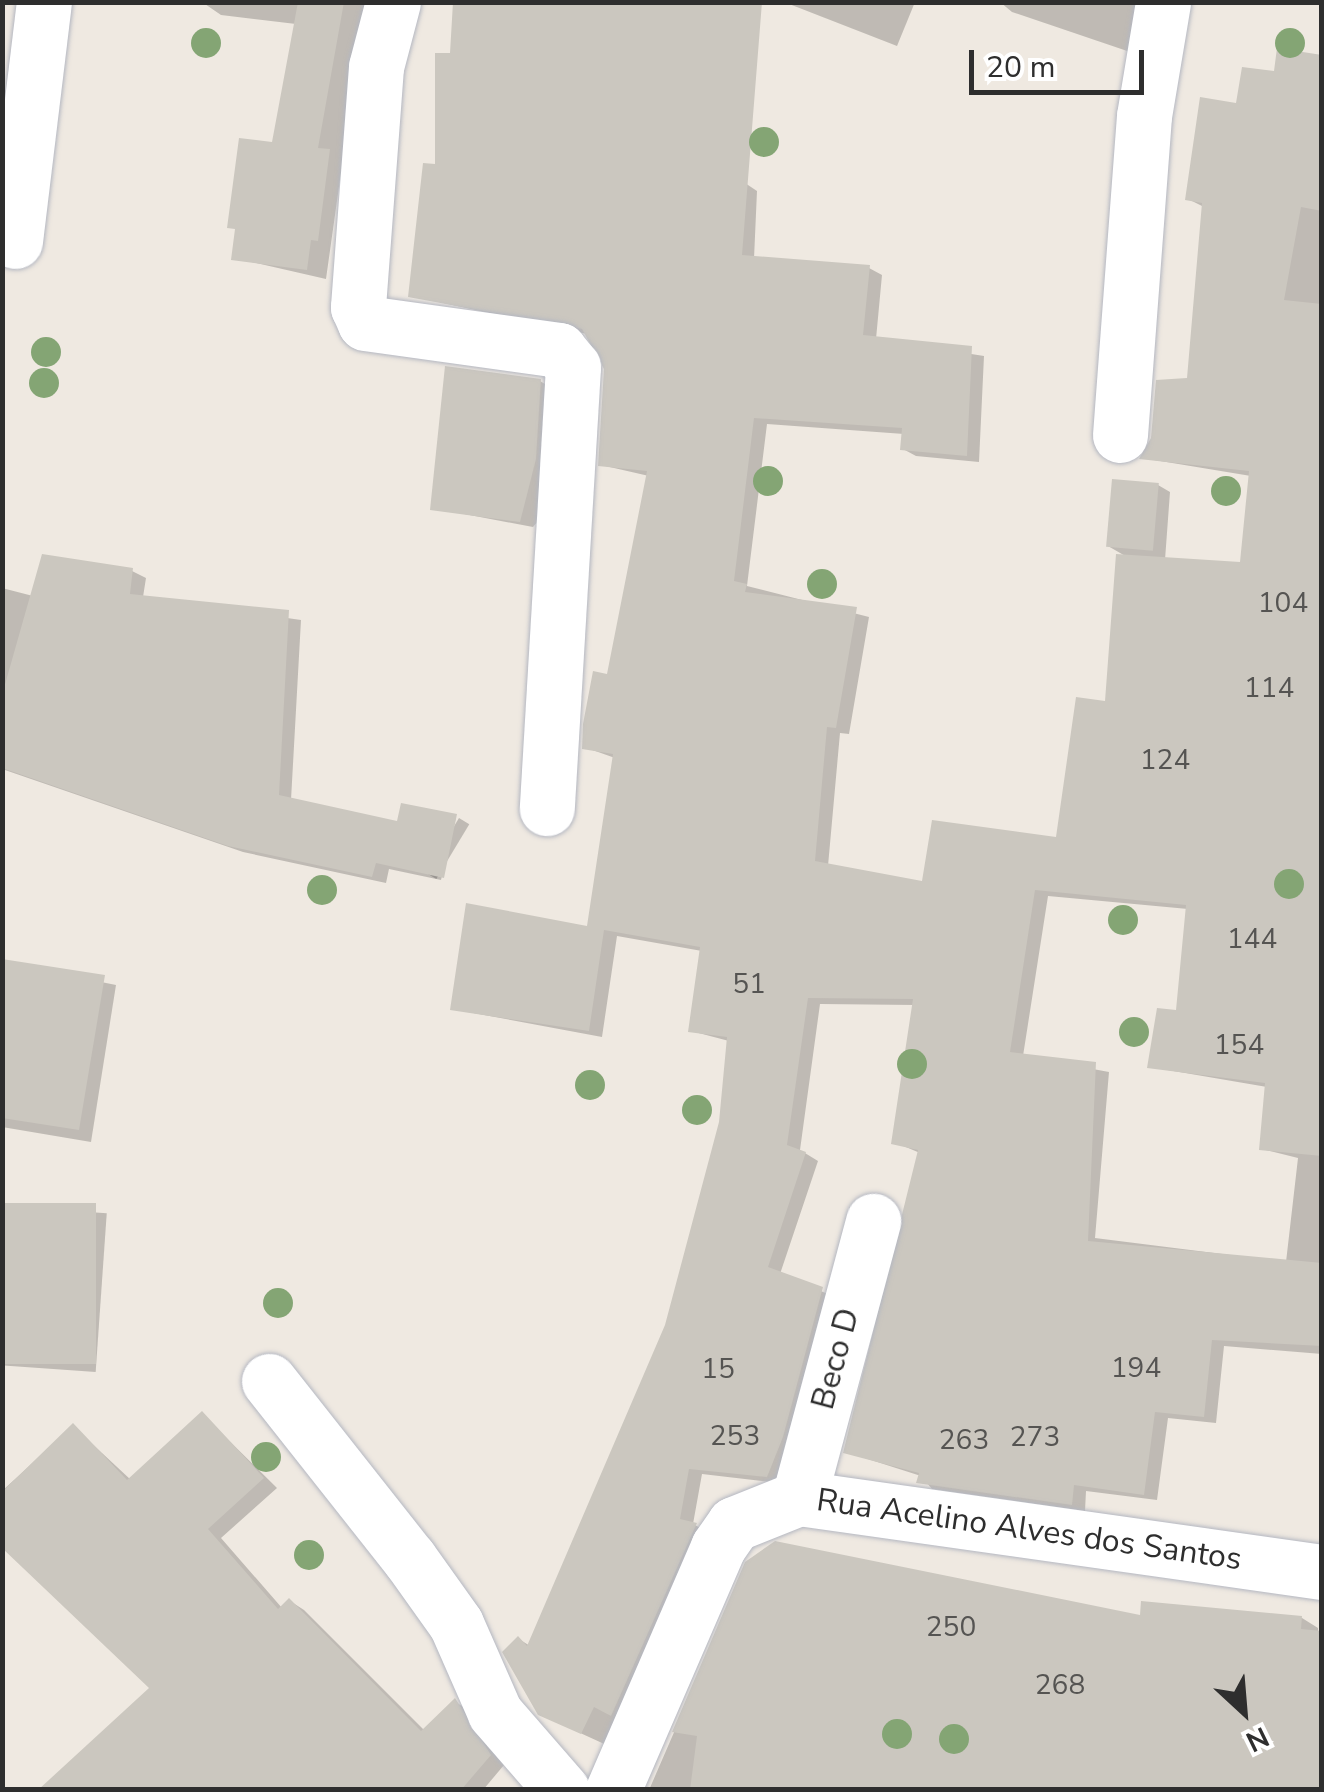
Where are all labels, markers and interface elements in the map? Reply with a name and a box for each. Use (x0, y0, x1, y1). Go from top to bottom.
scale bar (974, 30, 1149, 92)
text: 20 m (986, 47, 1055, 88)
house number: 104 (1258, 586, 1308, 620)
house number: 114 (1244, 671, 1294, 705)
house number: 124 (1140, 743, 1190, 777)
house number: 144 (1227, 922, 1277, 956)
house number: 51 (732, 967, 766, 1001)
house number: 154 (1214, 1028, 1264, 1062)
street label: Beco D (804, 1304, 868, 1414)
house number: 194 (1111, 1351, 1161, 1385)
house number: 15 (701, 1352, 735, 1386)
house number: 253 (710, 1419, 760, 1453)
house number: 273 (1010, 1420, 1060, 1454)
house number: 263 (939, 1423, 989, 1457)
street label: Rua Acelino Alves dos Santos (814, 1481, 1244, 1579)
house number: 250 (926, 1610, 976, 1644)
north arrow (1194, 1662, 1294, 1762)
house number: 268 (1035, 1668, 1085, 1702)
text: N (1239, 1717, 1275, 1761)

